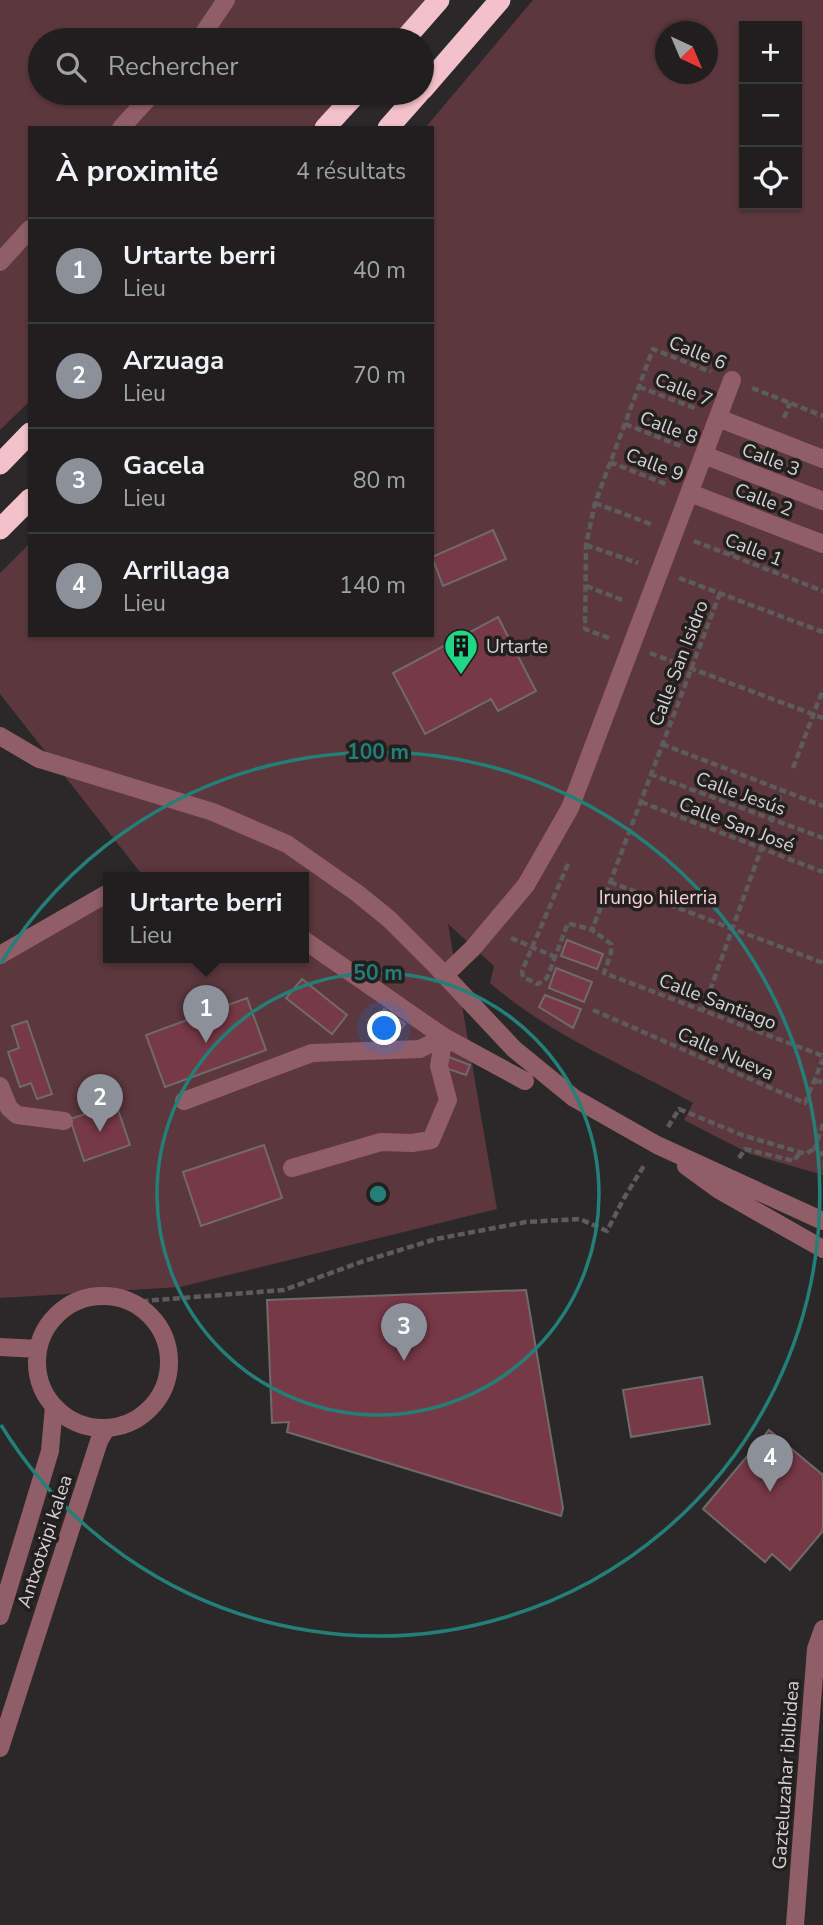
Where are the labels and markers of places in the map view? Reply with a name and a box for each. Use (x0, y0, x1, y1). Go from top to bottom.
building icon: Urtarte (442, 627, 480, 676)
place label: Urtarte (486, 634, 548, 660)
pin: 1 (183, 985, 229, 1043)
pin: 2 (77, 1074, 123, 1132)
centre of rings (366, 1182, 390, 1206)
pin: 3 (381, 1303, 427, 1361)
pin: 4 (747, 1434, 793, 1492)

